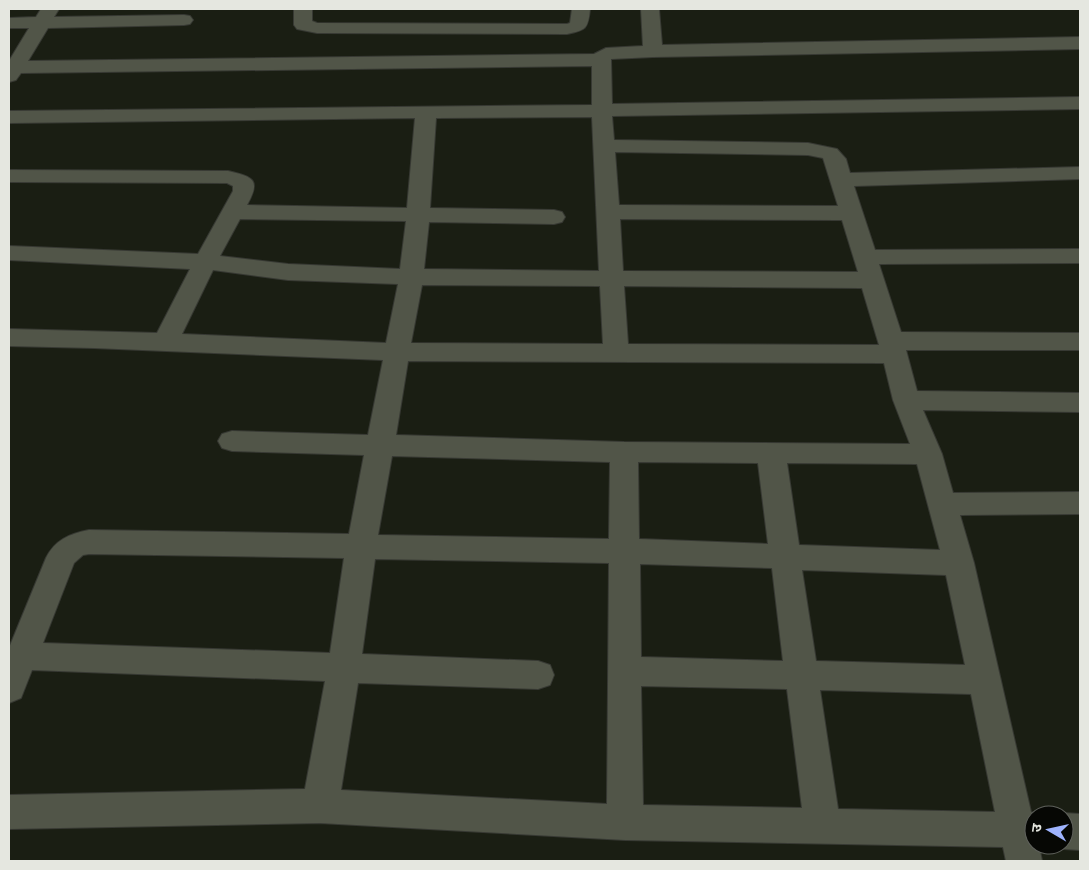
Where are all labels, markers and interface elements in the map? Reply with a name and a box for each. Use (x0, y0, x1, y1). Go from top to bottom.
north arrow (1024, 805, 1074, 855)
text: उ (1027, 822, 1045, 833)

